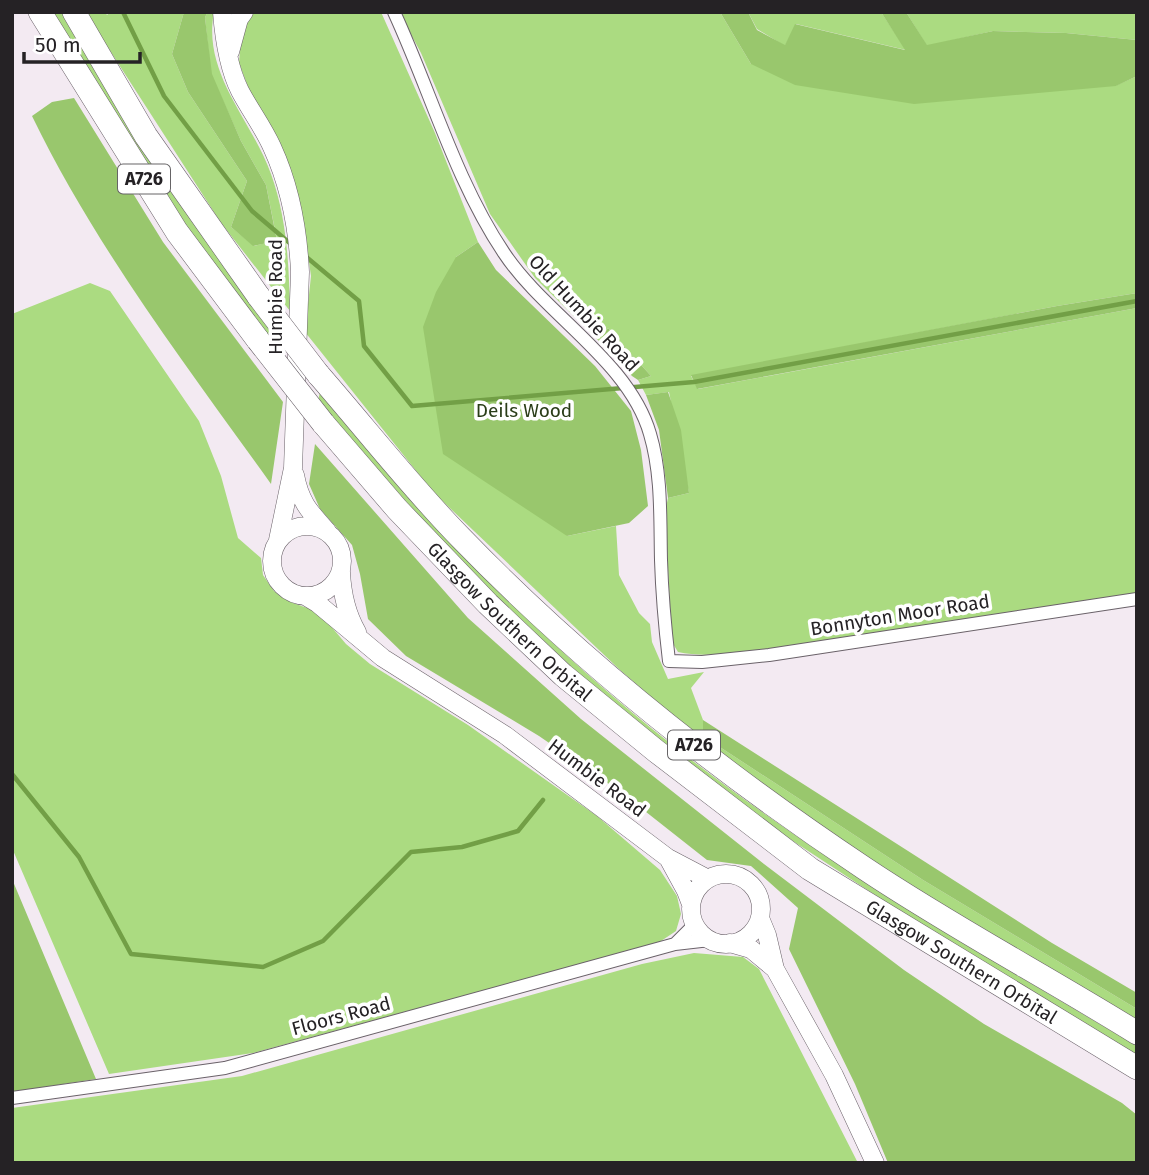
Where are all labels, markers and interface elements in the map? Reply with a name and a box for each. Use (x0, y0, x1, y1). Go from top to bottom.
scale bar (24, 21, 140, 65)
text: 50 m (35, 32, 81, 58)
road number: A726 (118, 164, 170, 194)
street label: Humbie Road (264, 239, 287, 355)
street label: Old Humbie Road (524, 250, 644, 376)
park label: Deils Wood (476, 399, 572, 422)
street label: Glasgow Southern Orbital (423, 537, 597, 706)
street label: Bonnyton Moor Road (809, 589, 991, 641)
road number: A726 (668, 730, 720, 760)
street label: Humbie Road (544, 734, 650, 822)
street label: Glasgow Southern Orbital (862, 894, 1062, 1029)
street label: Floors Road (289, 992, 393, 1040)

